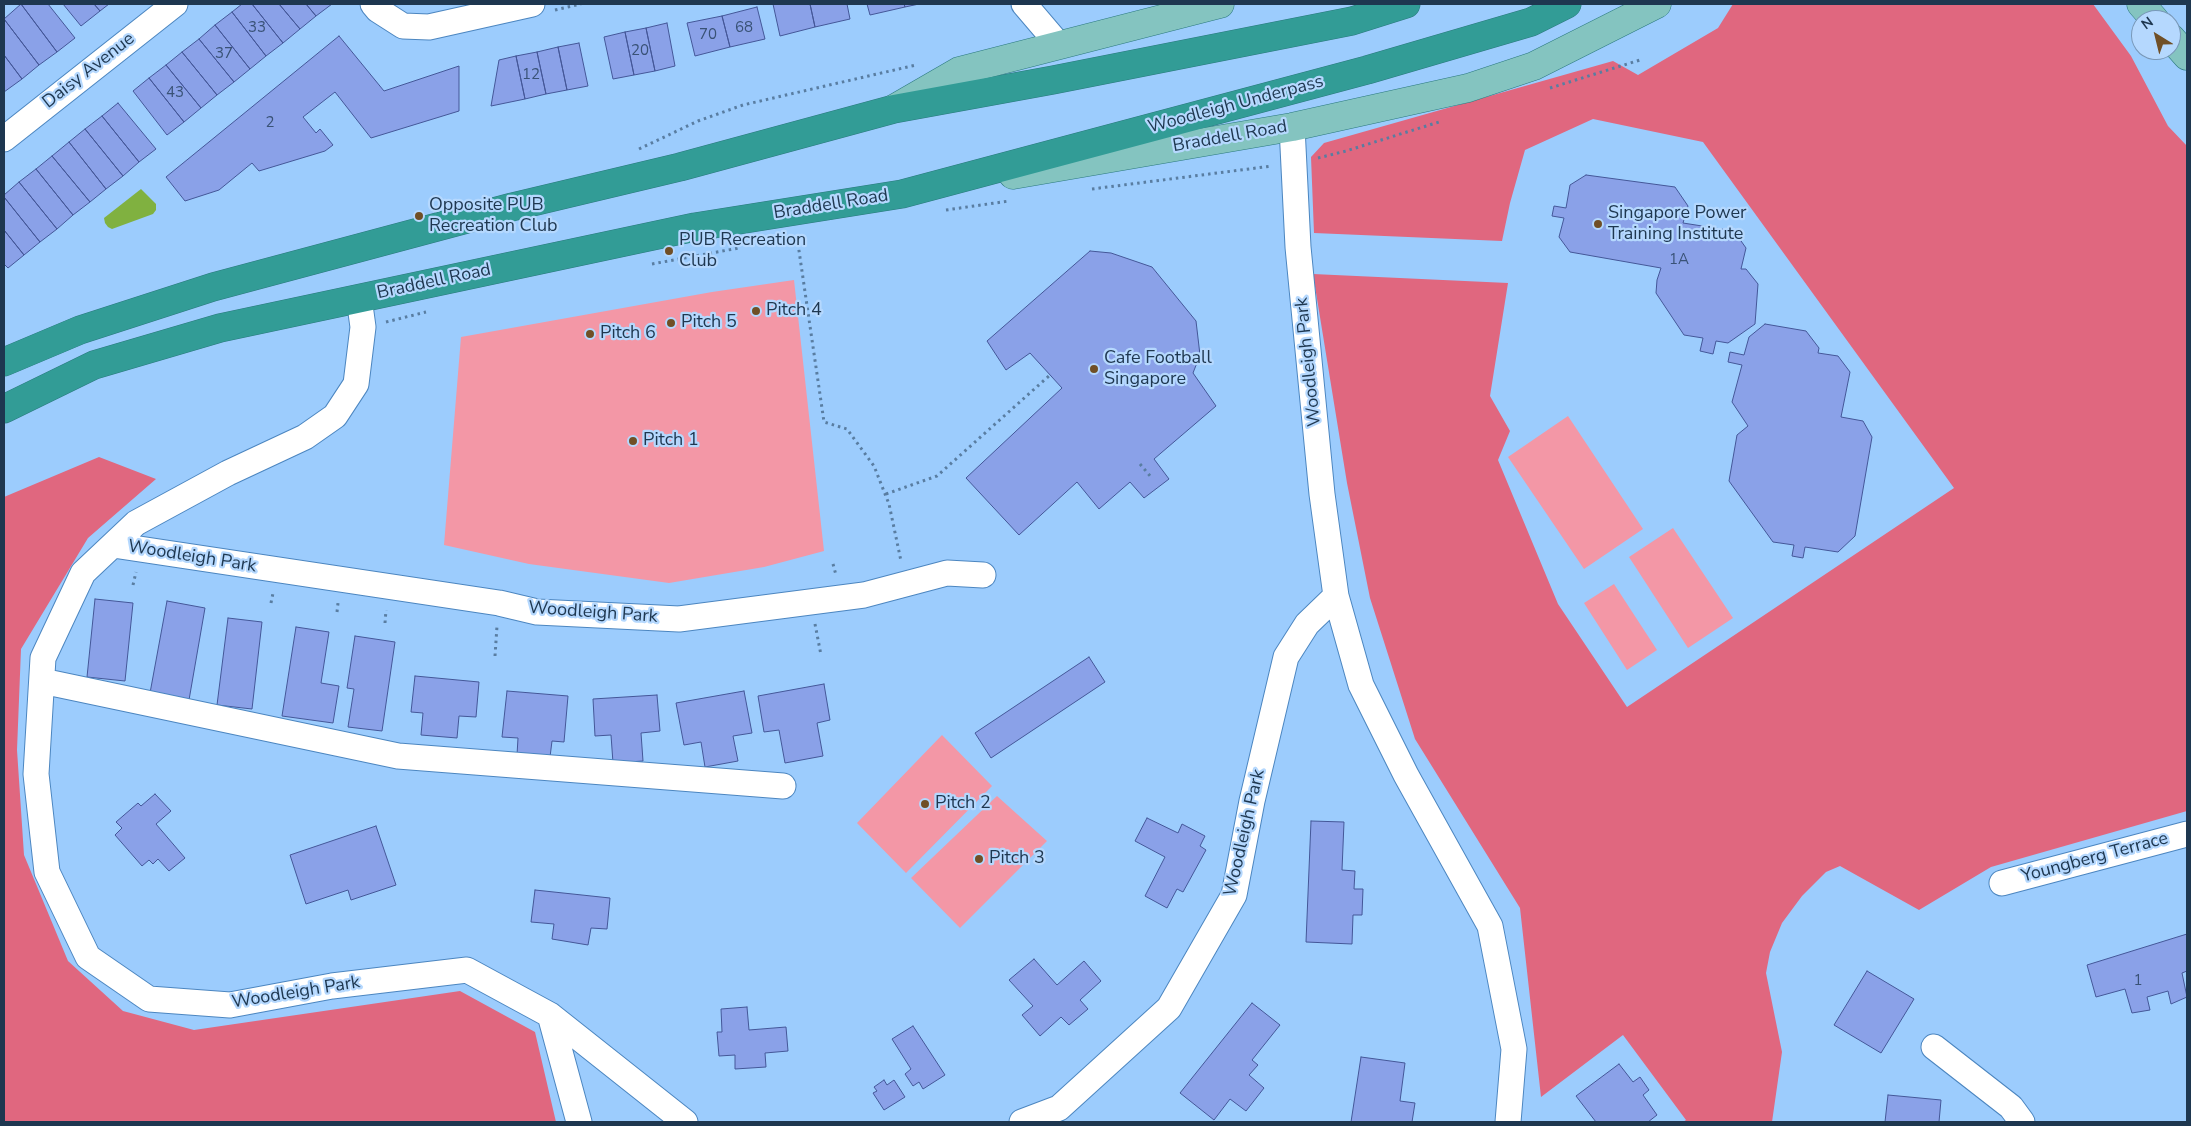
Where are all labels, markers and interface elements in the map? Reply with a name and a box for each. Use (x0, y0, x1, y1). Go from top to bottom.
north arrow (2131, 10, 2181, 60)
text: N (2138, 13, 2157, 34)
house number: 33 (248, 19, 266, 37)
house number: 68 (735, 19, 753, 37)
house number: 70 (699, 26, 717, 44)
street label: Daisy Avenue (39, 28, 139, 114)
house number: 20 (631, 42, 649, 60)
house number: 37 (215, 45, 233, 63)
house number: 12 (522, 66, 540, 84)
street label: Woodleigh Underpass (1146, 71, 1326, 139)
house number: 43 (166, 84, 184, 102)
house number: 2 (266, 114, 274, 132)
street label: Braddell Road (1171, 116, 1289, 158)
street label: Braddell Road (772, 185, 890, 225)
place label: Opposite PUB Recreation Club (429, 195, 558, 238)
place label: Singapore Power Training Institute (1608, 203, 1746, 245)
marker: Opposite PUB Recreation Club (413, 210, 425, 222)
marker: Singapore Power Training Institute (1592, 218, 1604, 230)
place label: PUB Recreation Club (679, 230, 806, 272)
marker: PUB Recreation Club (663, 245, 675, 257)
house number: 1A (1669, 251, 1689, 269)
street label: Braddell Road (375, 259, 493, 305)
street label: Woodleigh Park (1291, 296, 1327, 428)
place label: Pitch 4 (766, 300, 822, 322)
marker: Pitch 4 (750, 305, 762, 317)
place label: Pitch 5 (681, 312, 737, 334)
marker: Pitch 5 (665, 317, 677, 329)
place label: Pitch 6 (600, 323, 656, 345)
marker: Pitch 6 (584, 328, 596, 340)
place label: Cafe Football Singapore (1104, 348, 1212, 390)
marker: Cafe Football Singapore (1088, 363, 1100, 375)
place label: Pitch 1 (643, 430, 699, 452)
marker: Pitch 1 (627, 435, 639, 447)
street label: Woodleigh Park (126, 536, 258, 578)
street label: Woodleigh Park (528, 598, 658, 628)
street label: Woodleigh Park (1220, 767, 1270, 899)
place label: Pitch 2 (935, 793, 991, 815)
marker: Pitch 2 (919, 798, 931, 810)
street label: Youngberg Terrace (2019, 828, 2171, 888)
place label: Pitch 3 (989, 848, 1045, 870)
marker: Pitch 3 (973, 853, 985, 865)
street label: Woodleigh Park (230, 972, 362, 1014)
house number: 1 (2134, 972, 2142, 990)

